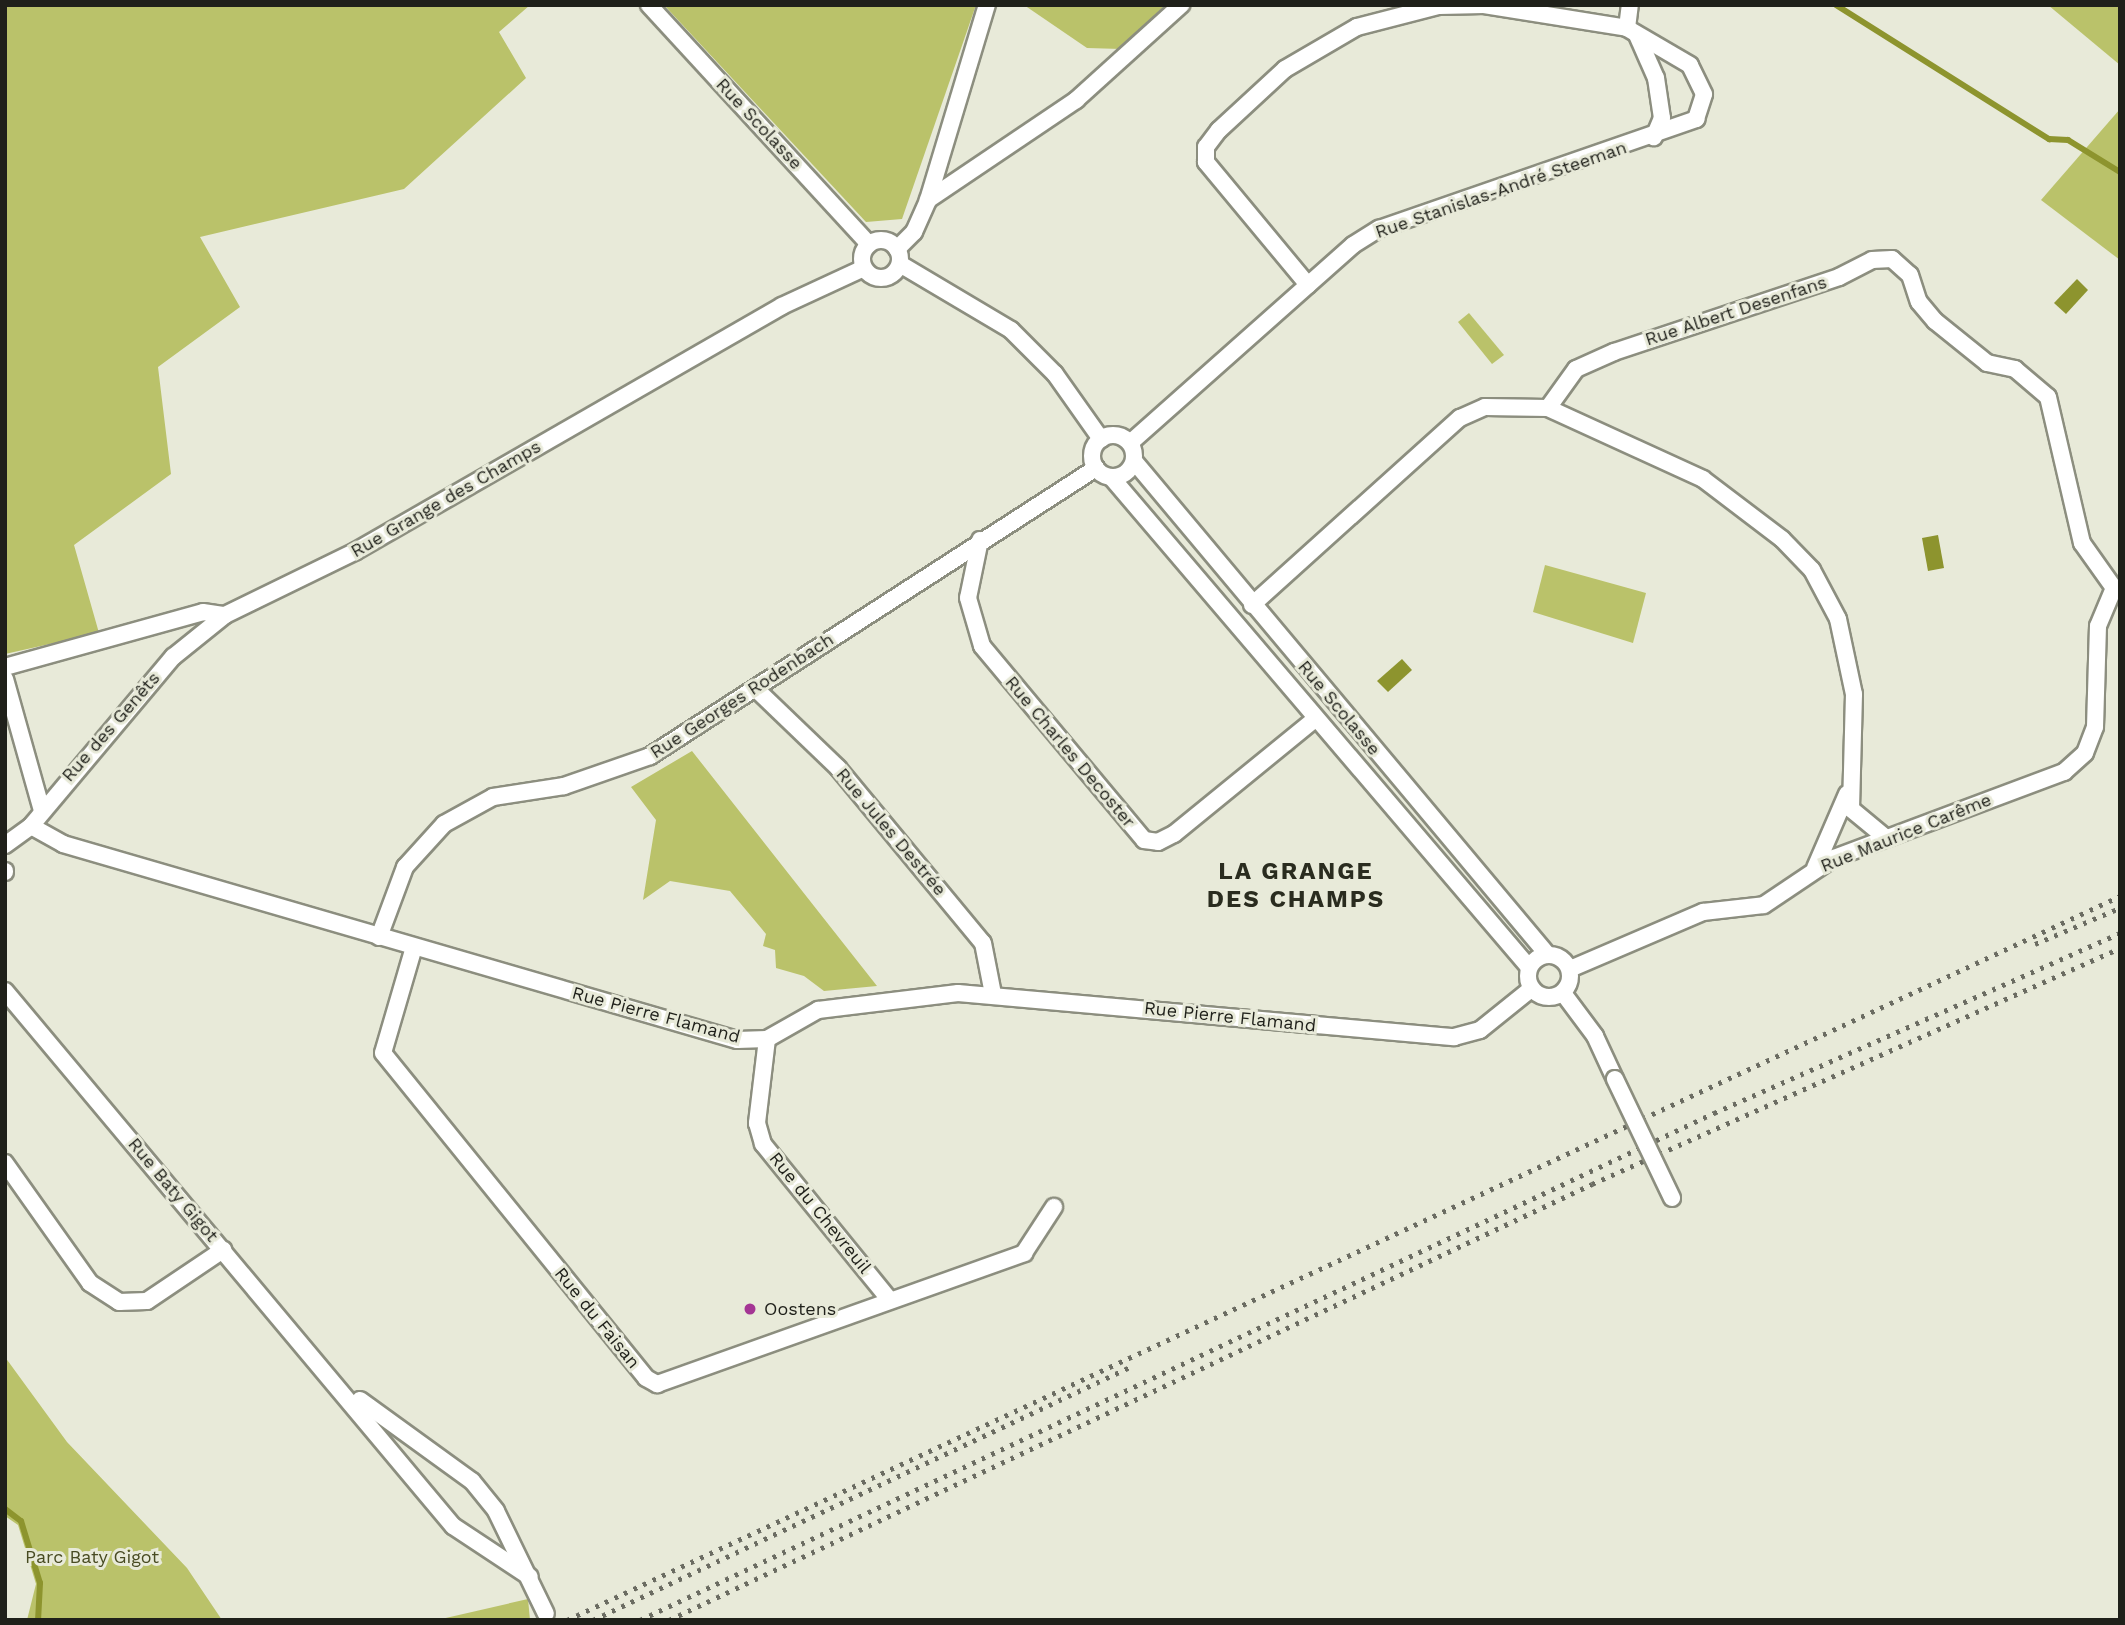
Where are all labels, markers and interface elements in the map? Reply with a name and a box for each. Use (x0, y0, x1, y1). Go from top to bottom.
street label: Rue Scolasse (711, 74, 807, 174)
street label: Rue Stanislas-André Steeman (1373, 137, 1629, 243)
street label: Rue Albert Desenfans (1642, 271, 1830, 351)
street label: Rue Grange des Champs (347, 436, 545, 562)
street label: Rue Georges Rodenbach (646, 629, 838, 763)
street label: Rue Scolasse (1293, 656, 1385, 760)
street label: Rue des Genêts (57, 668, 165, 786)
street label: Rue Charles Decoster (1000, 672, 1140, 832)
street label: Rue Jules Destrée (831, 764, 951, 900)
street label: Rue Maurice Carême (1817, 789, 1995, 877)
district label: LA GRANGE DES CHAMPS (1208, 858, 1384, 914)
street label: Rue Pierre Flamand (570, 982, 742, 1048)
street label: Rue Pierre Flamand (1143, 997, 1317, 1037)
street label: Rue Baty Gigot (123, 1133, 223, 1247)
street label: Rue du Chevreuil (764, 1148, 876, 1278)
street label: Rue du Faisan (550, 1263, 644, 1373)
place label: Oostens (764, 1298, 836, 1320)
marker: Oostens (742, 1301, 758, 1317)
park label: Parc Baty Gigot (25, 1546, 159, 1568)

